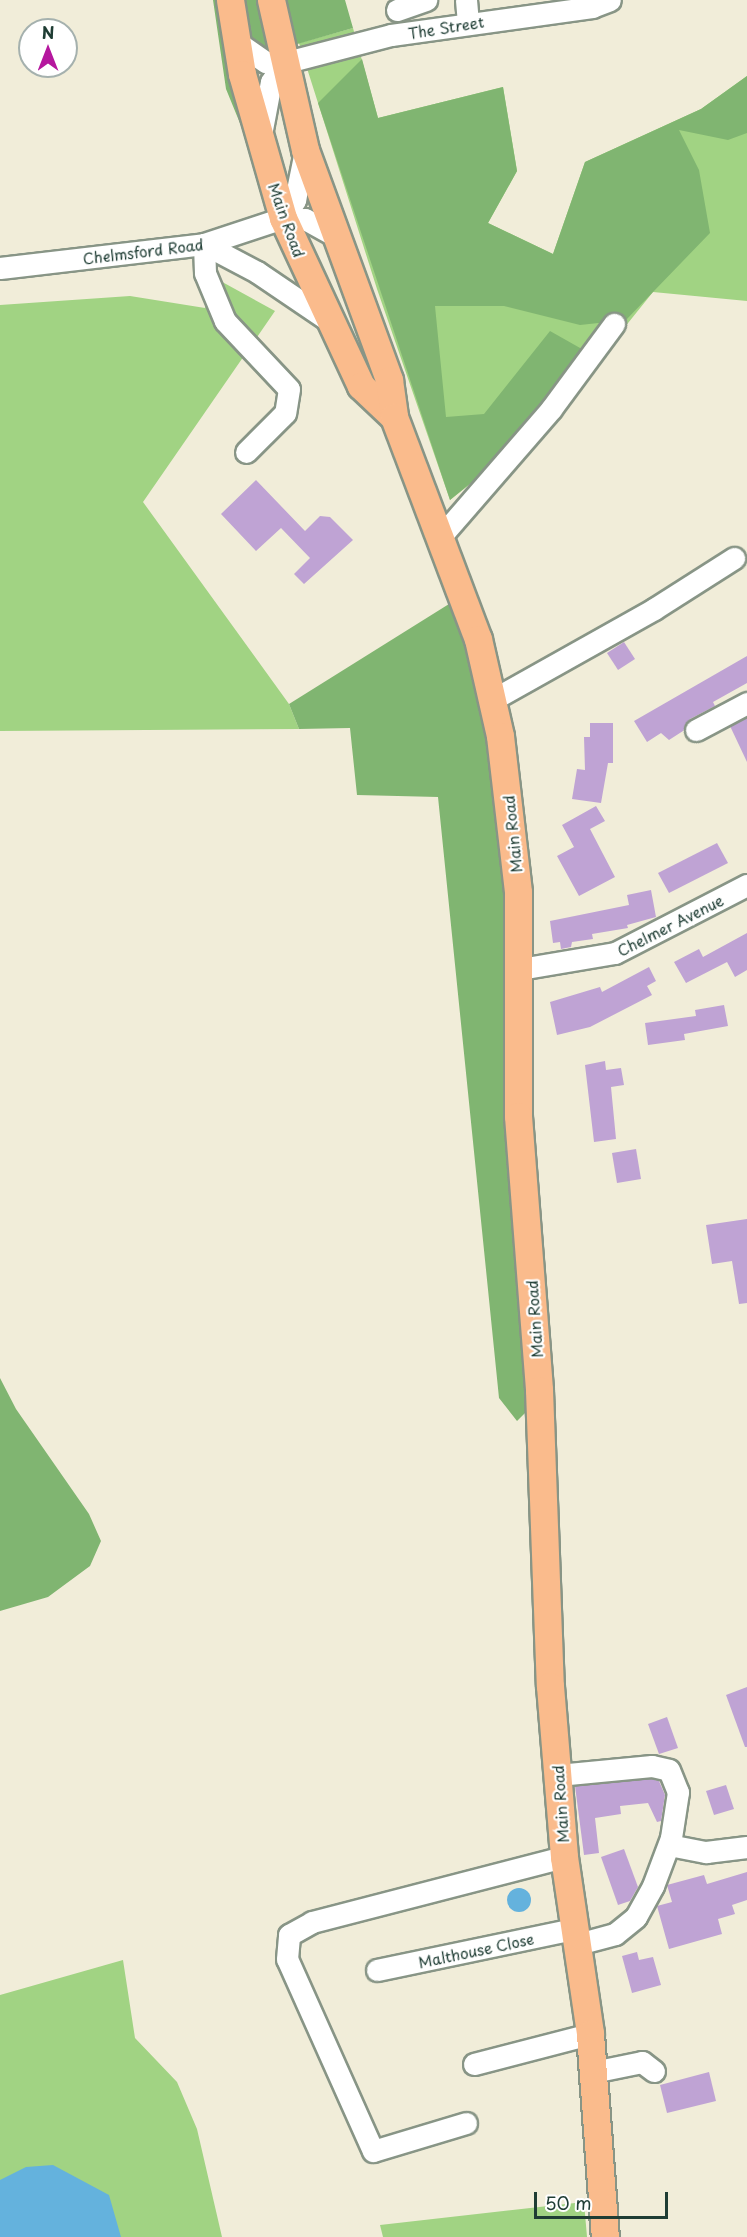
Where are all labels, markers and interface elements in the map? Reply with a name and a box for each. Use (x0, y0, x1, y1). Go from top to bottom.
street label: The Street (407, 12, 485, 42)
north arrow (18, 18, 78, 78)
text: N (42, 20, 54, 44)
street label: Main Road (265, 181, 309, 259)
street label: Chelmsford Road (82, 235, 204, 267)
street label: Main Road (499, 795, 525, 873)
street label: Chelmer Avenue (614, 890, 726, 960)
street label: Main Road (522, 1280, 546, 1358)
street label: Main Road (548, 1765, 572, 1843)
street label: Malthouse Close (416, 1929, 536, 1971)
scale bar (537, 2180, 670, 2218)
text: 50 m (545, 2189, 592, 2216)

